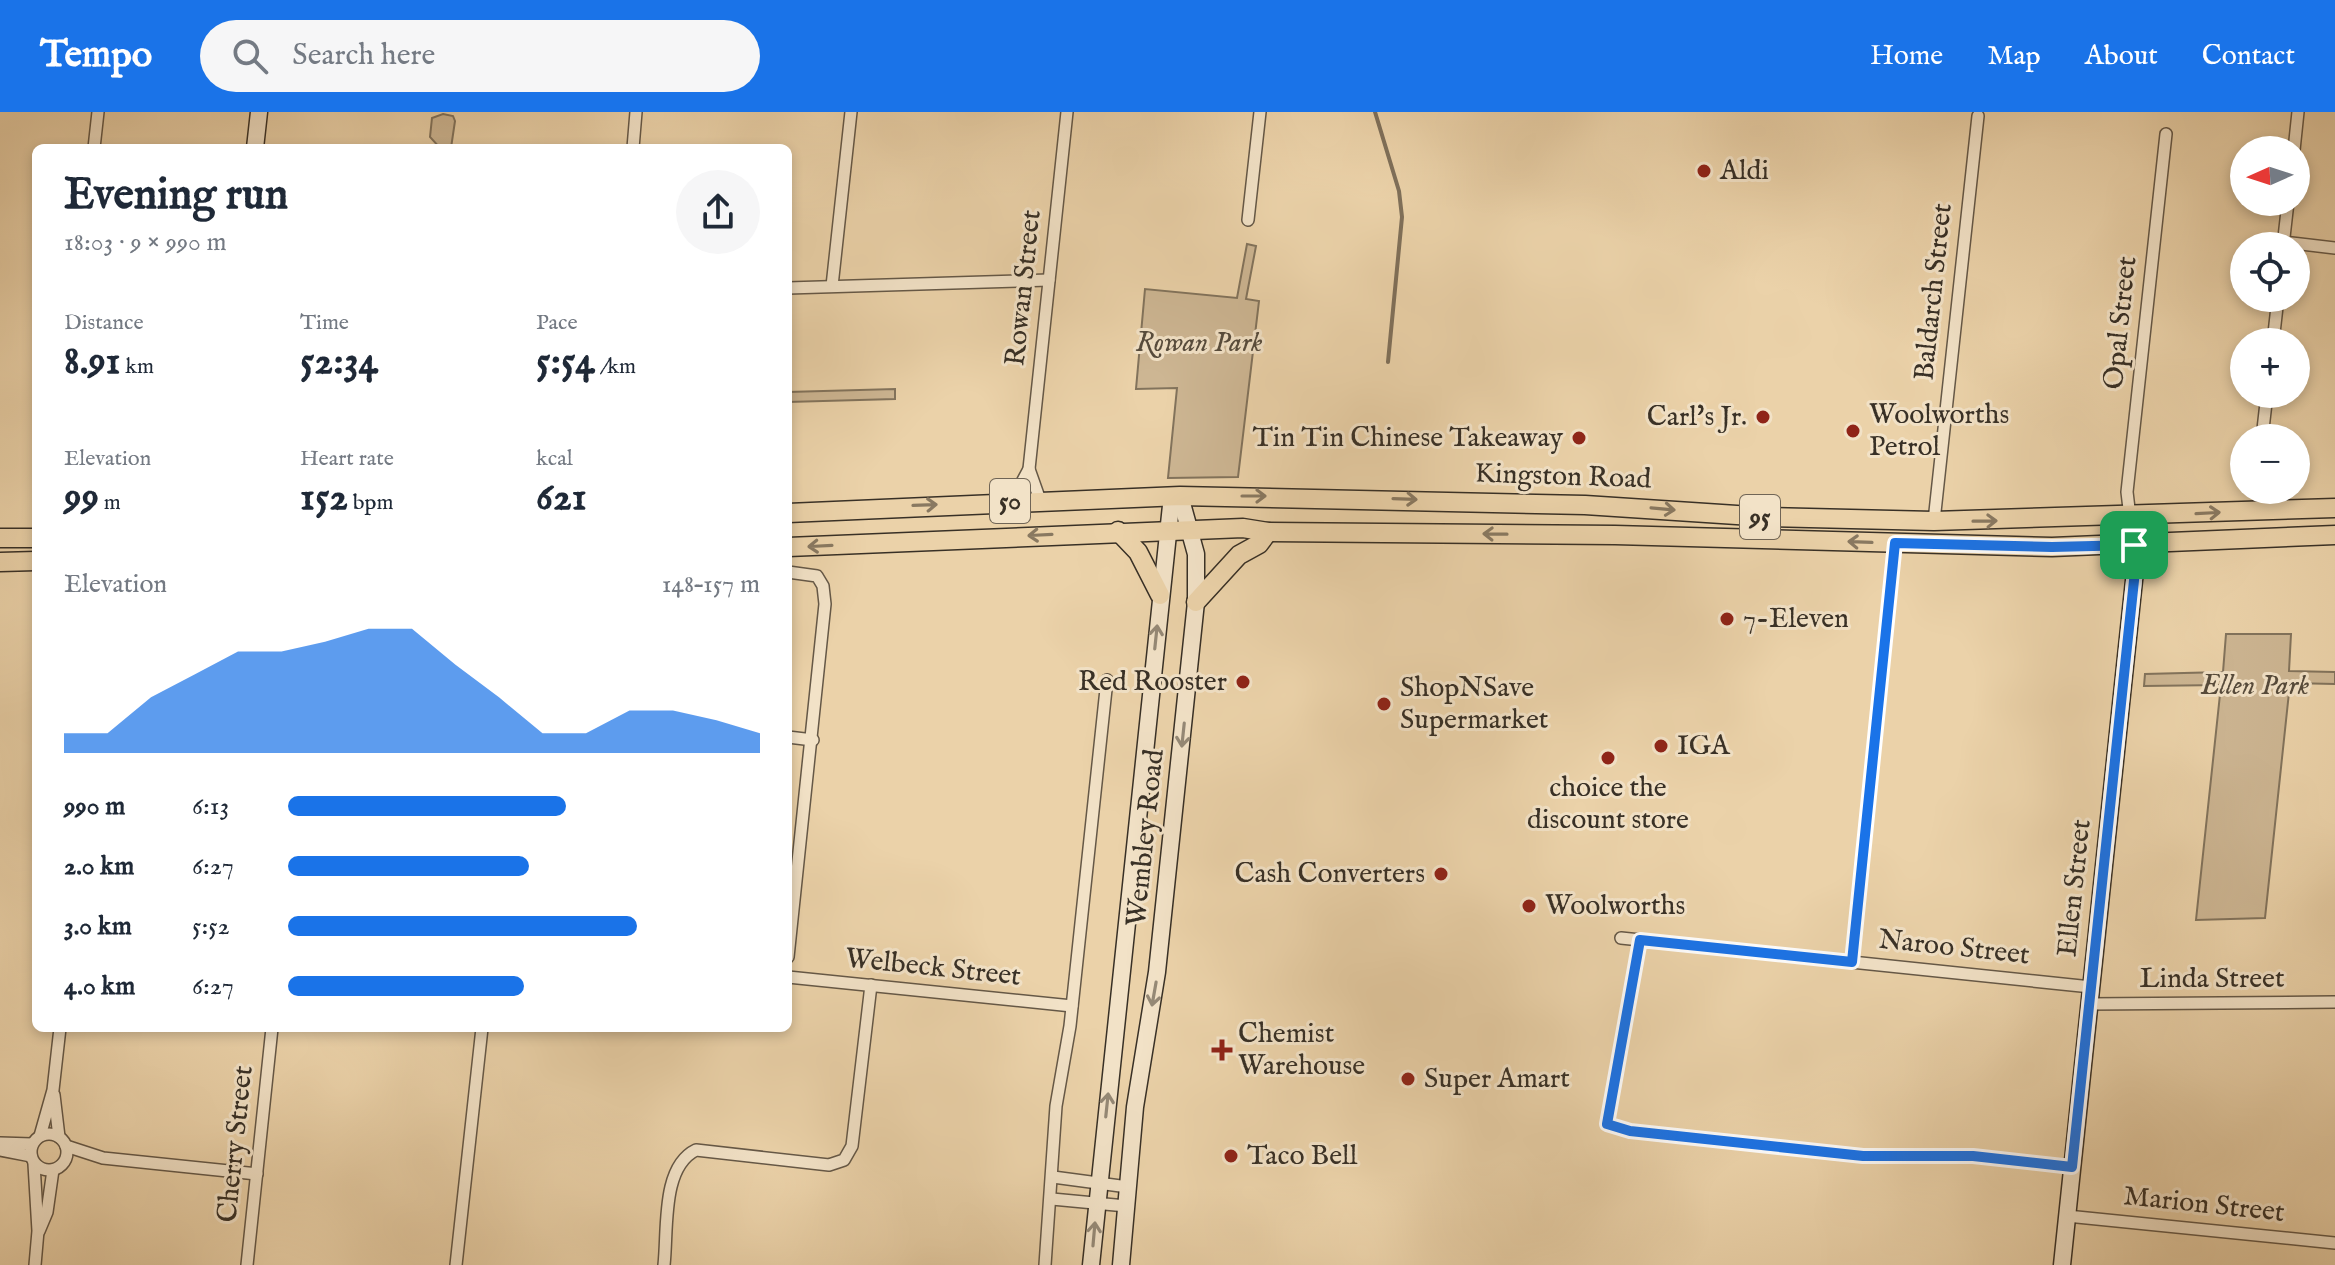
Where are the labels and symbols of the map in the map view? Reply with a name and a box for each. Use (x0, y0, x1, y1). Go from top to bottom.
north arrow (2230, 136, 2310, 216)
place label: Aldi (1719, 154, 1769, 189)
marker: Aldi (1695, 162, 1713, 180)
street label: Baldarch Street (1907, 201, 1961, 382)
street label: Rowan Street (998, 208, 1050, 368)
street label: Opal Street (2097, 254, 2145, 391)
park label: Rowan Park (1136, 326, 1262, 361)
place label: Woolworths Petrol (1869, 398, 2009, 465)
place label: Carl's Jr. (1647, 400, 1747, 435)
marker: Carl's Jr. (1754, 408, 1772, 426)
place label: Tin Tin Chinese Takeaway (1252, 421, 1563, 456)
marker: Woolworths Petrol (1844, 422, 1862, 440)
marker: Tin Tin Chinese Takeaway (1570, 429, 1588, 447)
street label: Kingston Road (1474, 456, 1652, 498)
road number: 50 (990, 479, 1030, 523)
one-way arrow (1240, 488, 1267, 504)
one-way arrow (1391, 492, 1418, 507)
road number: 95 (1740, 495, 1780, 539)
one-way arrow (911, 498, 938, 513)
one-way arrow (1649, 502, 1676, 517)
one-way arrow (2194, 505, 2221, 520)
pin (2100, 511, 2168, 579)
one-way arrow (1971, 514, 1998, 529)
one-way arrow (1482, 526, 1509, 541)
one-way arrow (1027, 528, 1054, 543)
one-way arrow (1847, 534, 1874, 549)
one-way arrow (807, 539, 833, 554)
place label: 7-Eleven (1743, 602, 1849, 637)
marker: 7-Eleven (1718, 610, 1736, 628)
one-way arrow (1148, 624, 1163, 651)
place label: Red Rooster (1078, 665, 1227, 700)
park label: Ellen Park (2200, 669, 2309, 704)
place label: ShopNSave Supermarket (1400, 671, 1549, 738)
marker: Red Rooster (1234, 673, 1252, 691)
marker: ShopNSave Supermarket (1375, 695, 1393, 713)
one-way arrow (1175, 722, 1190, 748)
place label: IGA (1677, 729, 1731, 764)
marker: IGA (1652, 737, 1670, 755)
street label: Wembley Road (1119, 748, 1173, 928)
marker: choice the discount store (1599, 749, 1617, 767)
place label: choice the discount store (1527, 771, 1689, 838)
street label: Ellen Street (2050, 817, 2100, 958)
place label: Cash Converters (1234, 857, 1425, 892)
marker: Cash Converters (1432, 865, 1450, 883)
place label: Woolworths (1545, 889, 1685, 924)
marker: Woolworths (1520, 897, 1538, 915)
street label: Naroo Street (1877, 923, 2032, 973)
street label: Welbeck Street (843, 941, 1023, 995)
street label: Linda Street (2139, 962, 2285, 997)
one-way arrow (1145, 981, 1160, 1006)
place label: Chemist Warehouse (1238, 1017, 1365, 1084)
marker: Chemist Warehouse (1213, 1041, 1231, 1059)
place label: Super Amart (1424, 1062, 1570, 1097)
street label: Cherry Street (210, 1063, 262, 1224)
marker: Super Amart (1399, 1070, 1417, 1088)
one-way arrow (1100, 1092, 1115, 1119)
place label: Taco Bell (1247, 1139, 1358, 1174)
marker: Taco Bell (1222, 1147, 1240, 1165)
street label: Marion Street (2122, 1179, 2287, 1231)
one-way arrow (1087, 1221, 1102, 1248)

